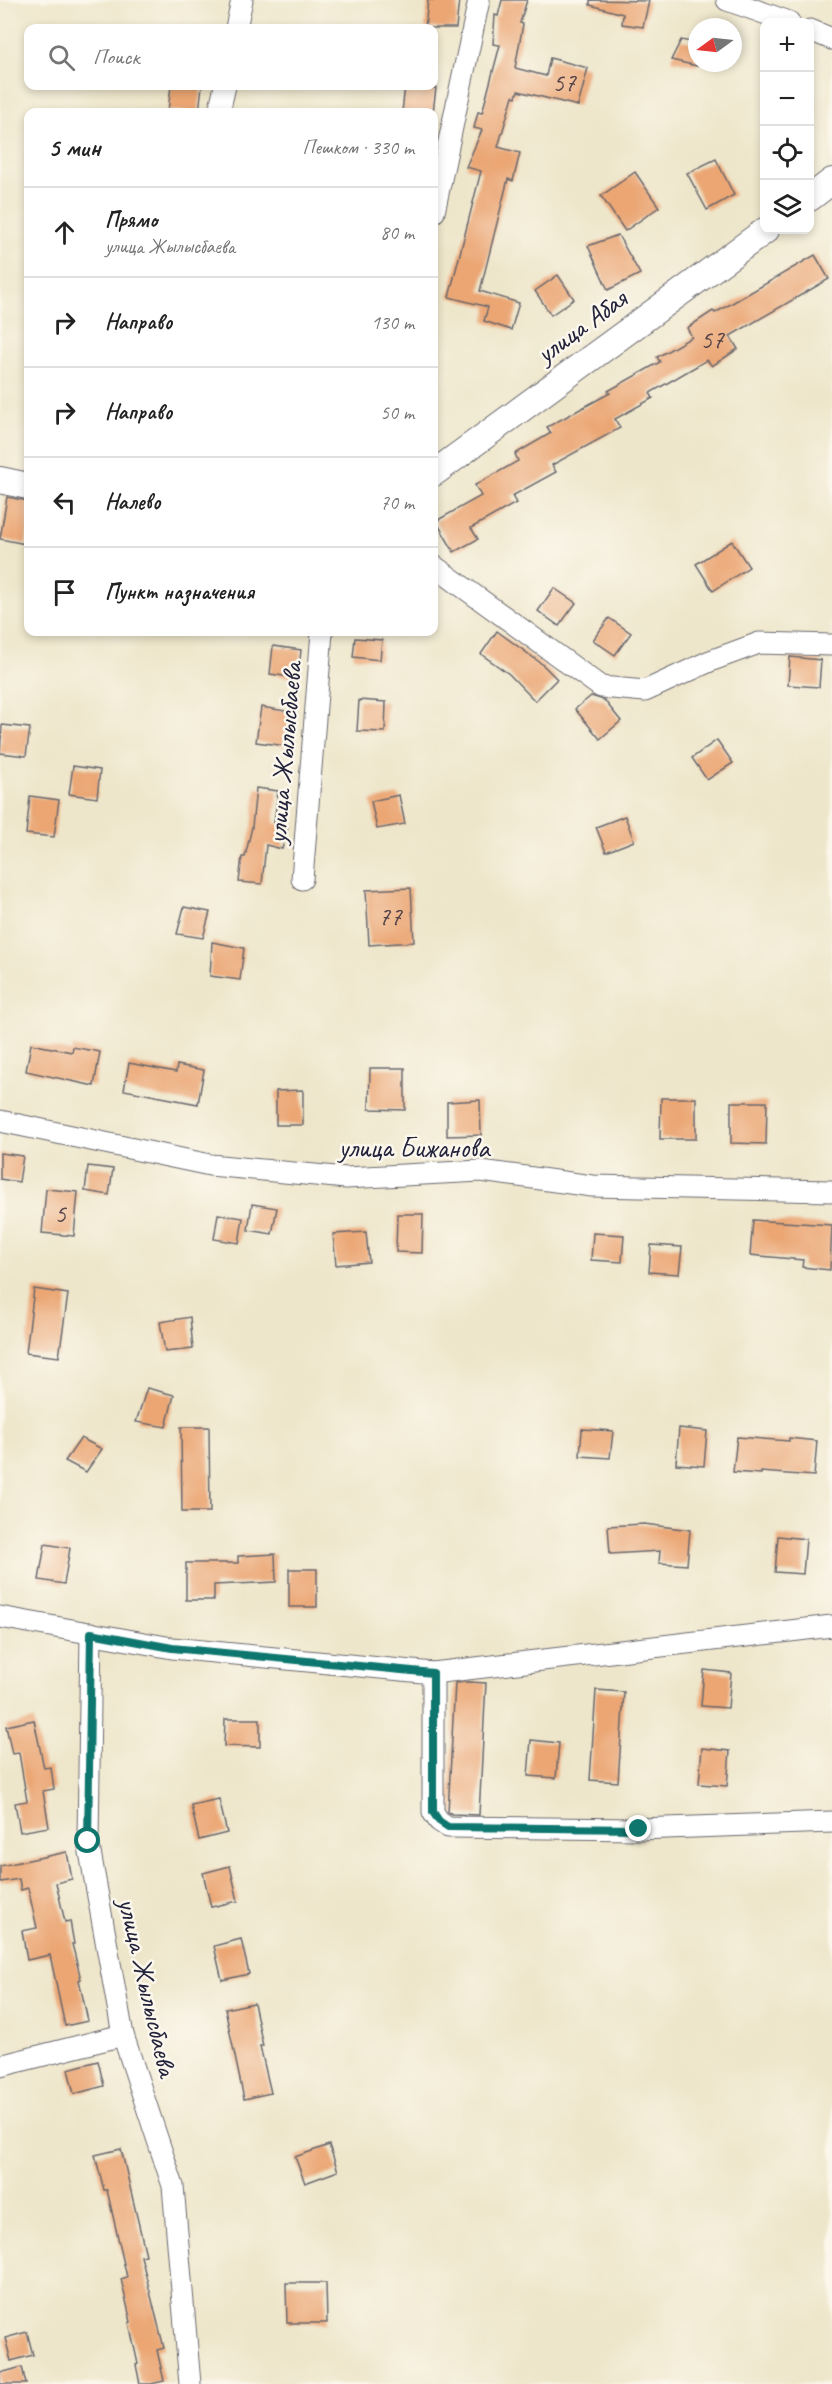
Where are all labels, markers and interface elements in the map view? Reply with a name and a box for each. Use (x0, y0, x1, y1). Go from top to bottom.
north arrow (688, 18, 742, 72)
map controls (760, 18, 814, 234)
button: + (760, 18, 814, 72)
search box (24, 24, 438, 90)
icon: search (45, 41, 78, 74)
text: Поиск (93, 43, 139, 71)
house number: 57 (552, 66, 577, 99)
button: − (760, 72, 814, 126)
button: locate (760, 126, 814, 180)
text: 5 мин (48, 131, 100, 164)
text: Пешком · 330 m (302, 135, 414, 160)
button: layers (760, 180, 814, 234)
text: Прямо (105, 206, 157, 234)
icon: ahead (48, 216, 81, 249)
text: 80 m (380, 220, 414, 245)
text: улица Жылысбаева (105, 234, 235, 259)
street label: улица Абая (527, 280, 635, 372)
icon: right (48, 306, 81, 339)
text: Направо (105, 308, 172, 336)
text: 130 m (371, 310, 414, 335)
house number: 57 (700, 323, 725, 356)
icon: right (48, 396, 81, 429)
text: Направо (105, 398, 172, 426)
text: 50 m (380, 400, 414, 425)
icon: left (48, 486, 81, 519)
text: Налево (105, 488, 161, 516)
text: 70 m (380, 490, 414, 515)
icon: arrive (48, 576, 81, 609)
text: Пункт назначения (105, 578, 254, 606)
street label: улица Жылысбаева (258, 658, 310, 847)
house number: 77 (378, 900, 403, 933)
street label: улица Бижанова (337, 1130, 491, 1165)
house number: 5 (54, 1197, 67, 1230)
route end (625, 1815, 651, 1841)
route start (74, 1827, 100, 1853)
street label: улица Жылысбаева (110, 1892, 186, 2082)

